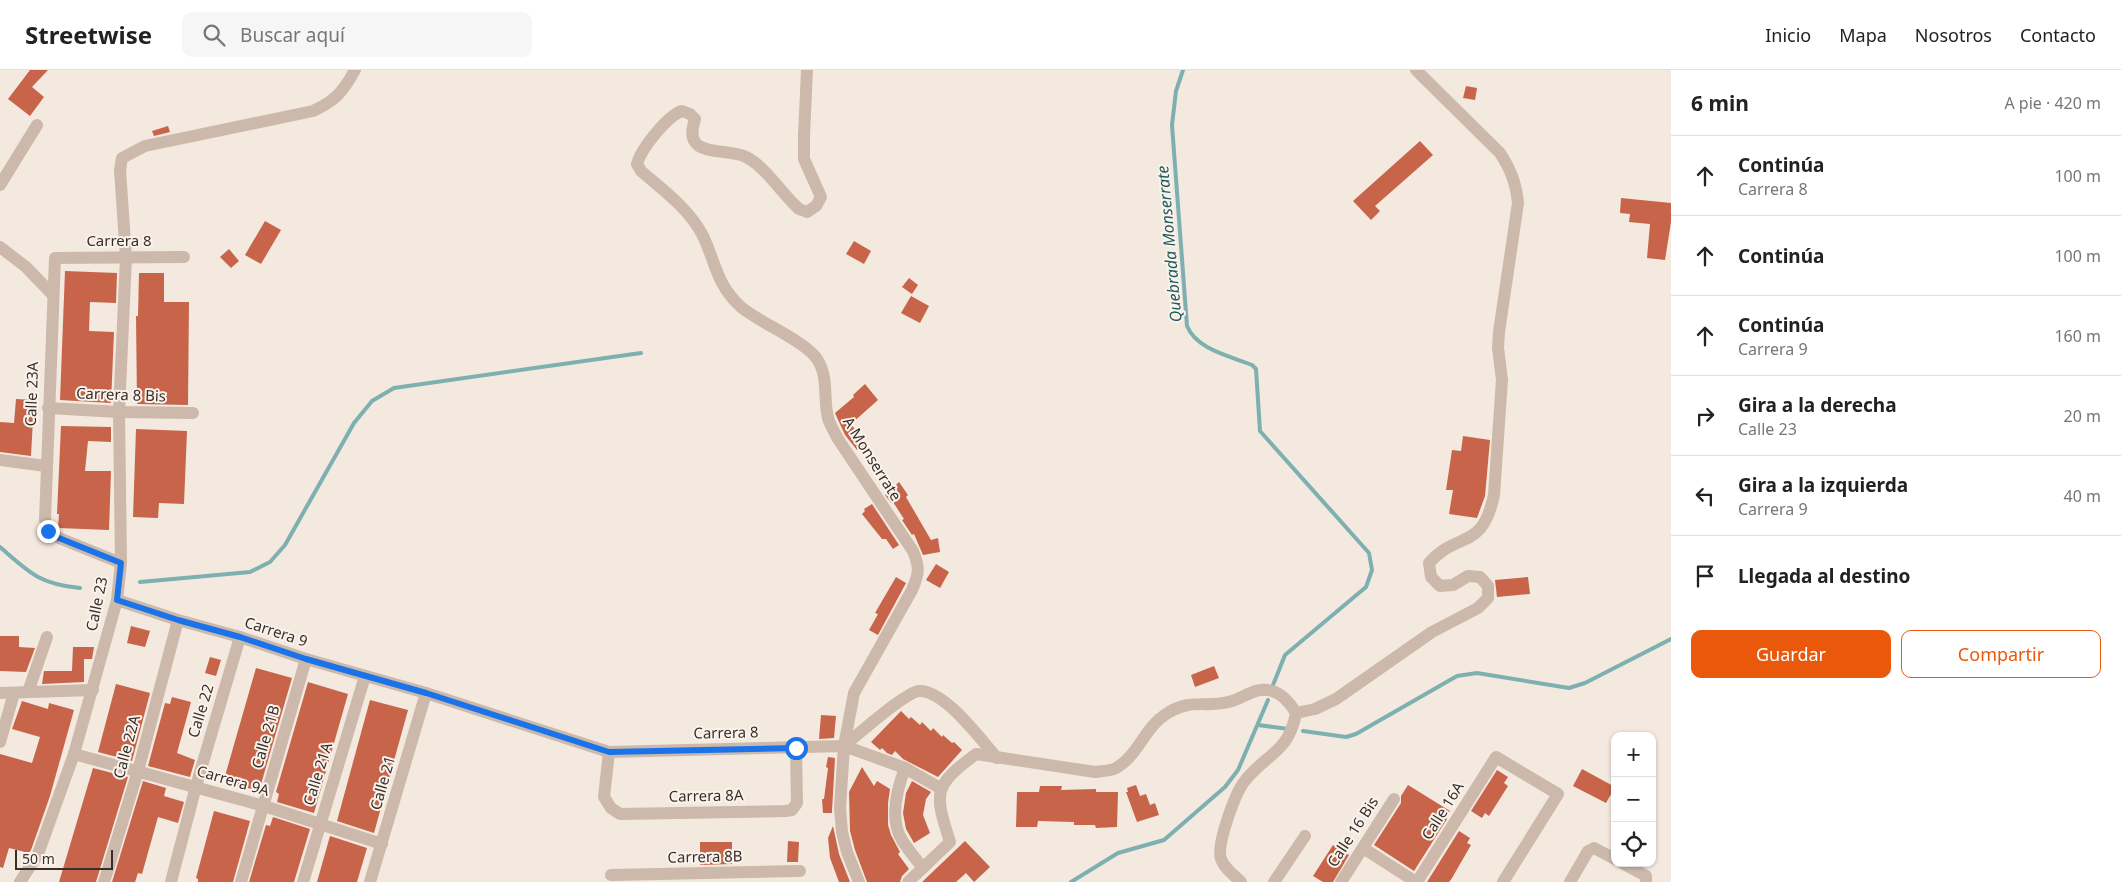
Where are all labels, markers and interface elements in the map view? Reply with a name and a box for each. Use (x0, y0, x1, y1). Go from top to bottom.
search box (182, 12, 532, 57)
text: Streetwise (25, 18, 152, 51)
icon: search (200, 21, 228, 49)
text: Buscar aquí (240, 22, 345, 48)
text: Inicio (1765, 23, 1811, 47)
text: Mapa (1839, 23, 1887, 47)
text: Nosotros (1915, 23, 1992, 47)
text: Contacto (2020, 23, 2096, 47)
text: 6 min (1691, 89, 1749, 117)
text: A pie · 420 m (2004, 92, 2101, 114)
text: Continúa (1738, 152, 1824, 178)
icon: ahead (1691, 162, 1719, 190)
water label: Quebrada Monserrate (1151, 165, 1187, 323)
text: 100 m (2054, 165, 2101, 187)
text: Carrera 8 (1738, 178, 1808, 200)
street label: Carrera 8 (86, 230, 152, 250)
icon: ahead (1691, 242, 1719, 270)
text: Continúa (1738, 243, 1824, 269)
text: 100 m (2054, 245, 2101, 267)
text: Continúa (1738, 312, 1824, 338)
icon: ahead (1691, 322, 1719, 350)
text: 160 m (2054, 325, 2101, 347)
text: Carrera 9 (1738, 338, 1808, 360)
street label: Calle 23A (20, 361, 42, 427)
street label: Carrera 8 Bis (76, 382, 166, 406)
text: Gira a la derecha (1738, 392, 1897, 418)
icon: right (1691, 402, 1719, 430)
text: 20 m (2064, 405, 2101, 427)
street label: A Monserrate (839, 413, 907, 504)
text: Calle 23 (1738, 418, 1797, 440)
text: Gira a la izquierda (1738, 472, 1908, 498)
icon: left (1691, 482, 1719, 510)
text: 40 m (2064, 485, 2101, 507)
text: Carrera 9 (1738, 498, 1808, 520)
route end (37, 520, 60, 543)
icon: arrive (1691, 562, 1719, 590)
text: Llegada al destino (1738, 563, 1910, 589)
street label: Calle 23 (81, 575, 112, 633)
street label: Carrera 9 (242, 611, 310, 651)
button: Guardar (1691, 630, 1891, 678)
button: Compartir (1901, 630, 2101, 678)
street label: Calle 22 (182, 681, 218, 740)
street label: Calle 21B (246, 703, 284, 771)
street label: Calle 22A (108, 712, 144, 781)
street label: Carrera 8 (693, 721, 759, 743)
map controls (1611, 732, 1656, 867)
button: + (1611, 732, 1656, 777)
route start (785, 737, 808, 760)
street label: Calle 21A (298, 739, 336, 808)
street label: Calle 21 (365, 753, 399, 812)
street label: Carrera 9A (195, 760, 272, 800)
street label: Calle 16A (1417, 777, 1468, 843)
button: − (1611, 777, 1656, 822)
street label: Carrera 8A (668, 784, 744, 806)
street label: Calle 16 Bis (1322, 793, 1382, 870)
button: locate (1611, 822, 1656, 867)
street label: Carrera 8B (667, 845, 743, 867)
scale bar (15, 847, 112, 870)
text: 50 m (22, 849, 55, 868)

